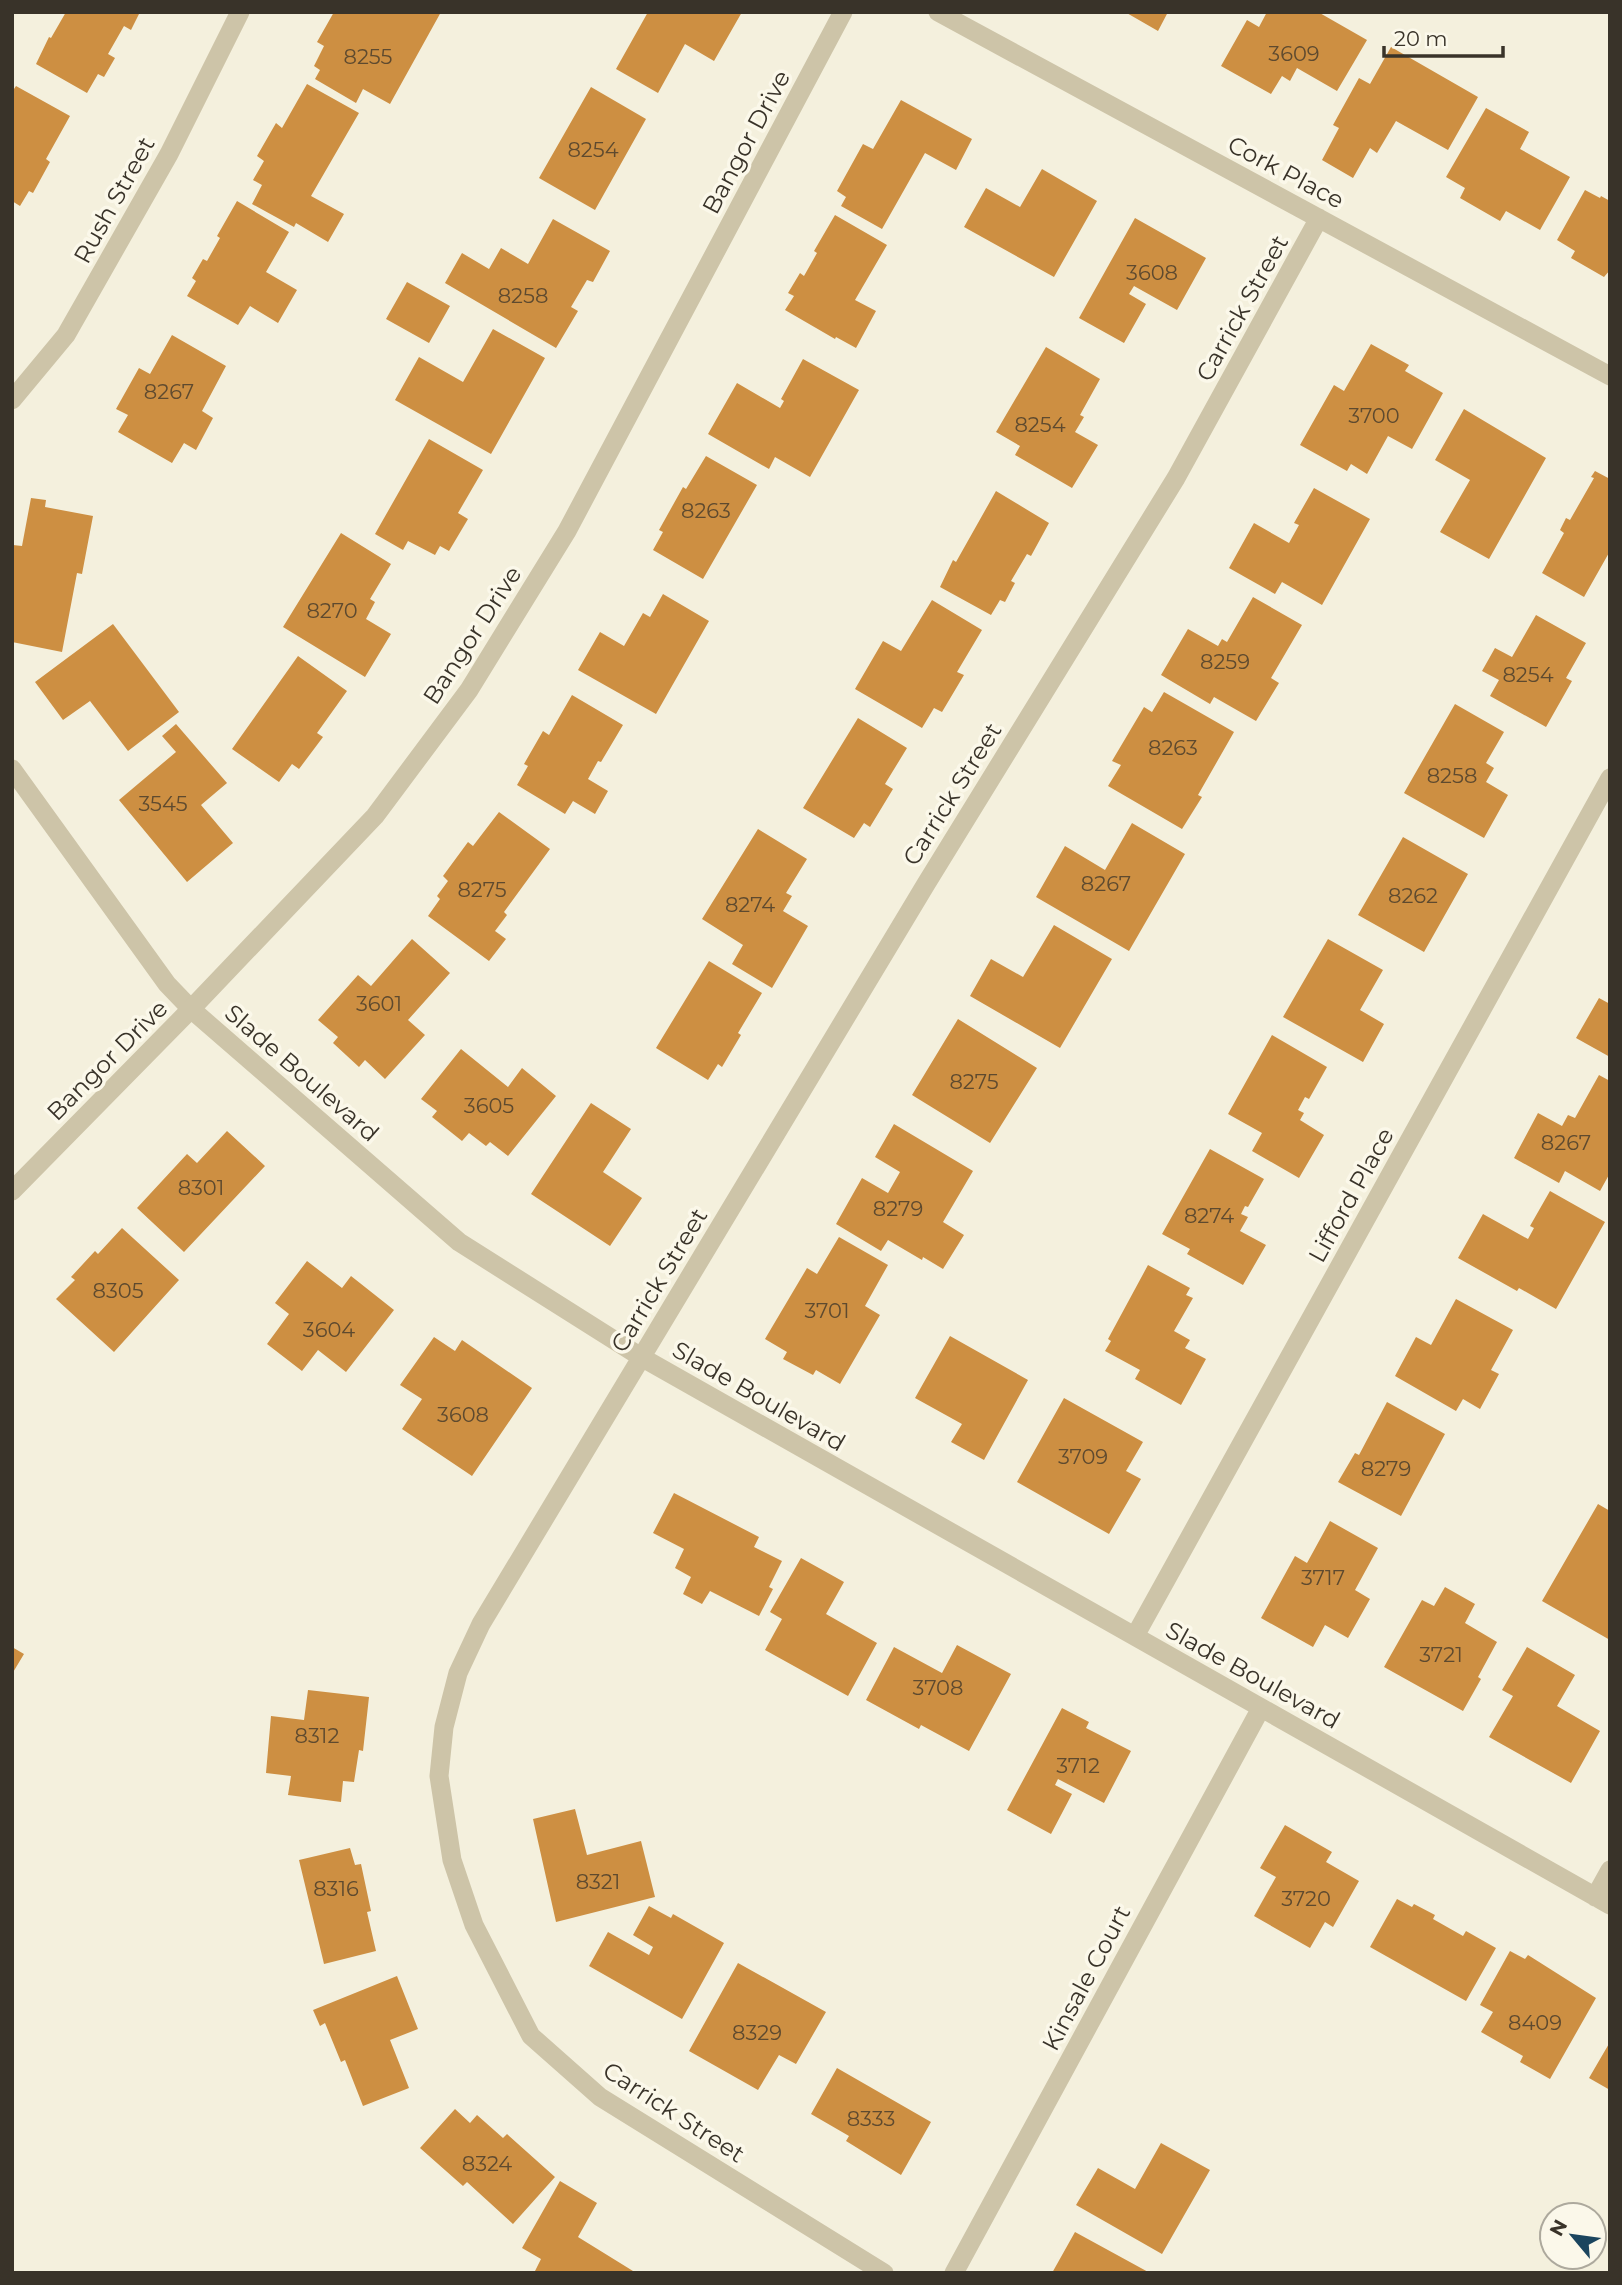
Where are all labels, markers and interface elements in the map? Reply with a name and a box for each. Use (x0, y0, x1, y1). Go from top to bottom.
scale bar (1384, 14, 1503, 58)
text: 20 m (1394, 26, 1448, 51)
house number: 3609 (1268, 41, 1320, 66)
house number: 8255 (344, 44, 393, 69)
street label: Bangor Drive (696, 65, 796, 219)
street label: Cork Place (1223, 129, 1349, 215)
street label: Rush Street (67, 131, 161, 268)
house number: 8254 (567, 137, 619, 162)
street label: Carrick Street (1190, 230, 1294, 386)
house number: 3608 (1126, 260, 1178, 285)
house number: 8258 (498, 283, 548, 308)
house number: 8267 (144, 379, 194, 404)
house number: 3700 (1348, 403, 1400, 428)
house number: 8254 (1014, 412, 1066, 437)
house number: 8263 (681, 498, 731, 523)
street label: Bangor Drive (417, 561, 527, 709)
house number: 8270 (306, 598, 358, 623)
house number: 8259 (1200, 649, 1250, 674)
house number: 8254 (1502, 662, 1554, 687)
street label: Carrick Street (897, 717, 1008, 871)
house number: 8263 (1148, 735, 1198, 760)
house number: 8258 (1427, 763, 1477, 788)
house number: 3545 (138, 791, 188, 816)
house number: 8267 (1081, 871, 1131, 896)
house number: 8275 (457, 877, 507, 902)
house number: 8262 (1388, 883, 1438, 908)
house number: 8274 (725, 892, 775, 917)
house number: 3601 (356, 991, 402, 1016)
street label: Bangor Drive (41, 994, 173, 1126)
street label: Slade Boulevard (219, 998, 385, 1148)
house number: 8275 (949, 1069, 999, 1094)
house number: 3605 (464, 1093, 514, 1118)
street label: Lifford Place (1302, 1123, 1400, 1267)
house number: 8267 (1541, 1130, 1591, 1155)
house number: 8301 (178, 1175, 224, 1200)
house number: 8279 (873, 1196, 923, 1221)
street label: Carrick Street (605, 1203, 713, 1357)
house number: 8274 (1184, 1203, 1234, 1228)
house number: 8305 (92, 1278, 144, 1303)
house number: 3701 (804, 1298, 850, 1323)
house number: 3604 (303, 1317, 355, 1342)
street label: Slade Boulevard (667, 1335, 851, 1457)
house number: 3608 (437, 1402, 489, 1427)
house number: 3709 (1058, 1444, 1108, 1469)
house number: 8279 (1361, 1456, 1411, 1481)
house number: 3717 (1301, 1565, 1345, 1590)
street label: Slade Boulevard (1161, 1615, 1345, 1735)
house number: 3721 (1419, 1642, 1463, 1667)
house number: 3708 (913, 1675, 963, 1700)
house number: 8312 (295, 1723, 339, 1748)
house number: 3712 (1056, 1753, 1100, 1778)
house number: 8321 (576, 1869, 620, 1894)
house number: 8316 (313, 1876, 359, 1901)
house number: 3720 (1281, 1886, 1331, 1911)
street label: Kinsale Court (1036, 1900, 1137, 2056)
house number: 8409 (1508, 2010, 1562, 2035)
house number: 8329 (732, 2020, 782, 2045)
street label: Carrick Street (598, 2055, 750, 2169)
house number: 8333 (847, 2106, 895, 2131)
house number: 8324 (462, 2151, 512, 2176)
north arrow (1538, 2201, 1608, 2271)
text: N (1545, 2216, 1572, 2240)

